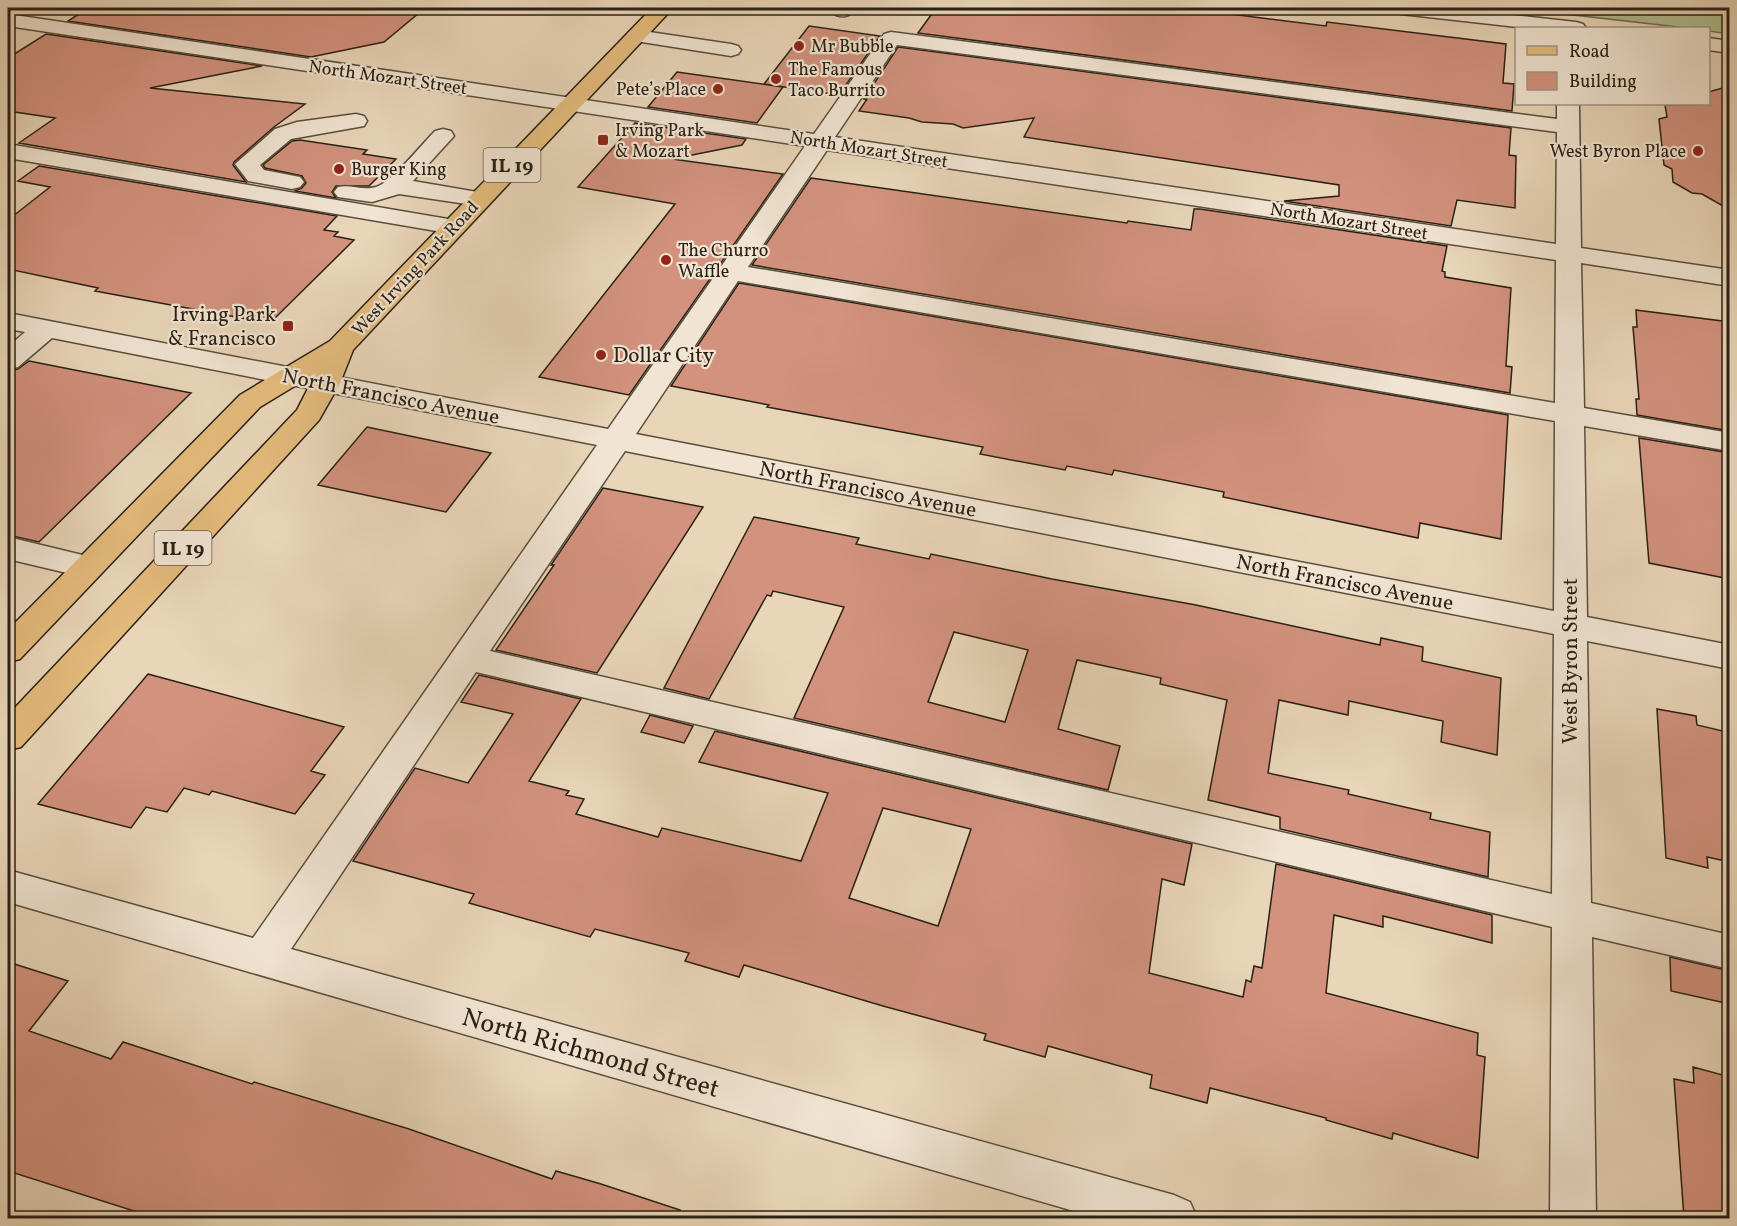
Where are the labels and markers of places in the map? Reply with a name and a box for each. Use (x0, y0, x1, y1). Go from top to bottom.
place label: Mr Bubble (811, 35, 894, 60)
marker: Mr Bubble (792, 39, 806, 53)
place label: The Famous Taco Burrito (788, 58, 885, 104)
marker: The Famous Taco Burrito (769, 72, 783, 86)
place label: Pete’s Place (616, 78, 706, 103)
marker: Pete’s Place (711, 82, 725, 96)
place label: Irving Park & Mozart (615, 119, 704, 165)
marker: Irving Park & Mozart (596, 133, 610, 147)
place label: West Byron Place (1549, 140, 1686, 165)
marker: West Byron Place (1691, 144, 1705, 158)
place label: Burger King (351, 158, 446, 183)
marker: Burger King (332, 162, 346, 176)
place label: The Churro Waffle (678, 239, 768, 285)
marker: The Churro Waffle (659, 253, 673, 267)
place label: Irving Park & Francisco (168, 301, 277, 354)
marker: Irving Park & Francisco (281, 319, 295, 333)
place label: Dollar City (613, 342, 715, 371)
marker: Dollar City (594, 348, 608, 362)

